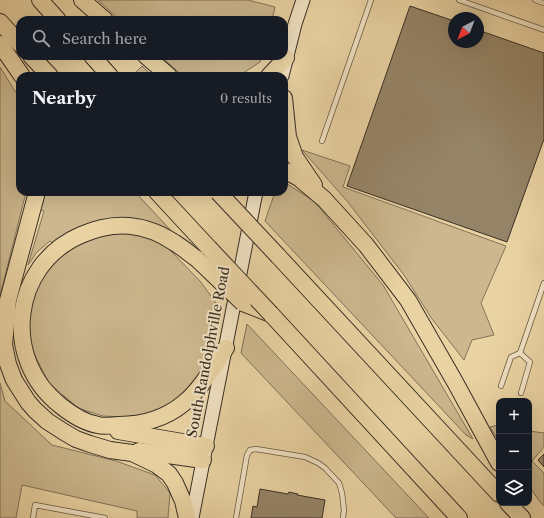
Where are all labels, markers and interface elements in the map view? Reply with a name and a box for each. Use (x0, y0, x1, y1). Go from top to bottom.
north arrow (448, 12, 484, 48)
search box (16, 16, 288, 60)
icon: search (30, 27, 52, 49)
text: Search here (62, 29, 147, 48)
text: Nearby (32, 88, 96, 108)
text: 0 results (220, 90, 272, 106)
street label: South Randolphville Road (183, 264, 234, 439)
map controls (496, 398, 532, 506)
button: + (496, 398, 532, 434)
button: − (496, 434, 532, 470)
button: layers (496, 470, 532, 506)

